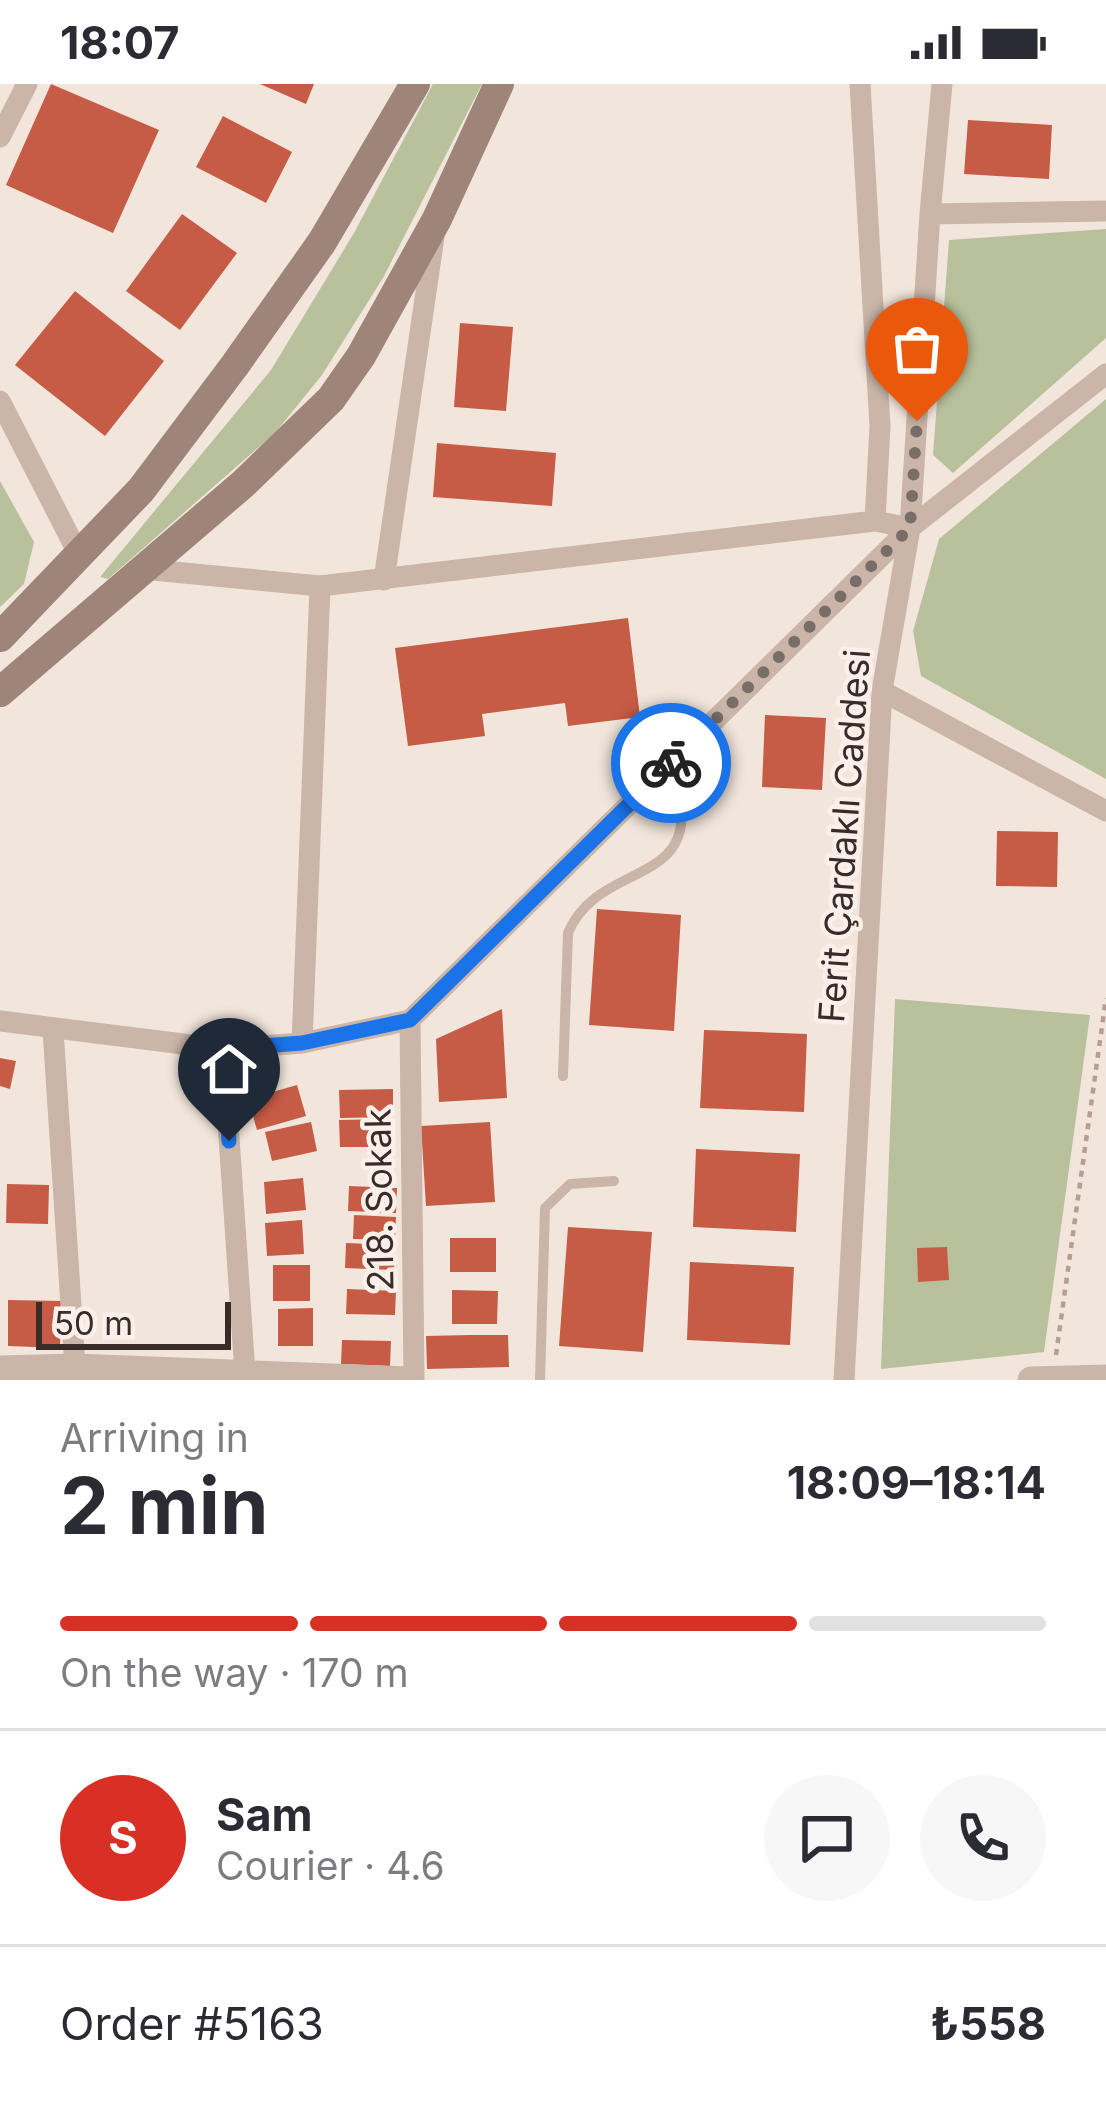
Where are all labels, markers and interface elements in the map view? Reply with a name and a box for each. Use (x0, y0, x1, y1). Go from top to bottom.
text: 18:07 (60, 15, 179, 70)
pin (866, 298, 968, 421)
icon: bag (884, 316, 950, 382)
street label: Ferit Çardaklı Caddesi (809, 648, 879, 1024)
courier (611, 703, 731, 823)
icon: bike (638, 730, 704, 796)
pin (178, 1018, 280, 1141)
icon: home (196, 1036, 262, 1102)
street label: 218. Sokak (355, 1108, 403, 1292)
scale bar (36, 1296, 231, 1349)
text: 50 m (54, 1303, 133, 1343)
text: Arriving in (60, 1414, 249, 1461)
text: 18:09–18:14 (787, 1455, 1046, 1510)
text: 2 min (60, 1458, 268, 1553)
text: On the way · 170 m (60, 1649, 409, 1696)
button: chat (764, 1775, 890, 1901)
button: phone (920, 1775, 1046, 1901)
text: Sam (216, 1787, 313, 1842)
text: S (108, 1810, 138, 1865)
text: Courier · 4.6 (216, 1842, 445, 1889)
text: Order #5163 (60, 1996, 324, 2051)
text: ₺558 (930, 1996, 1046, 2051)

